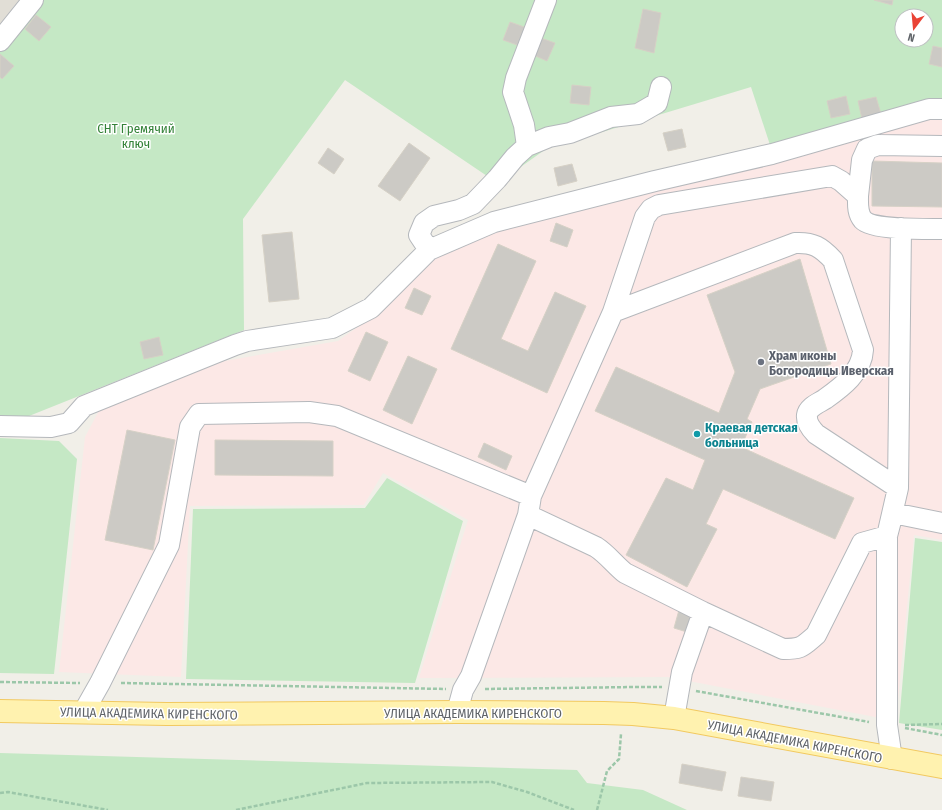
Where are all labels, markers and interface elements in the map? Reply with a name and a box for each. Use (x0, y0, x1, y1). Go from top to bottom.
north arrow (894, 8, 934, 48)
text: N (906, 30, 916, 44)
park label: СНТ Гремячий ключ (97, 121, 175, 151)
place label: Храм иконы Богородицы Иверская (768, 348, 894, 378)
marker: Храм иконы Богородицы Иверская (756, 357, 766, 367)
place label: Краевая детская больница (705, 420, 798, 450)
marker: Краевая детская больница (692, 429, 702, 439)
street label: УЛИЦА АКАДЕМИКА КИРЕНСКОГО (59, 704, 238, 723)
street label: УЛИЦА АКАДЕМИКА КИРЕНСКОГО (383, 706, 562, 721)
street label: УЛИЦА АКАДЕМИКА КИРЕНСКОГО (705, 717, 884, 766)

